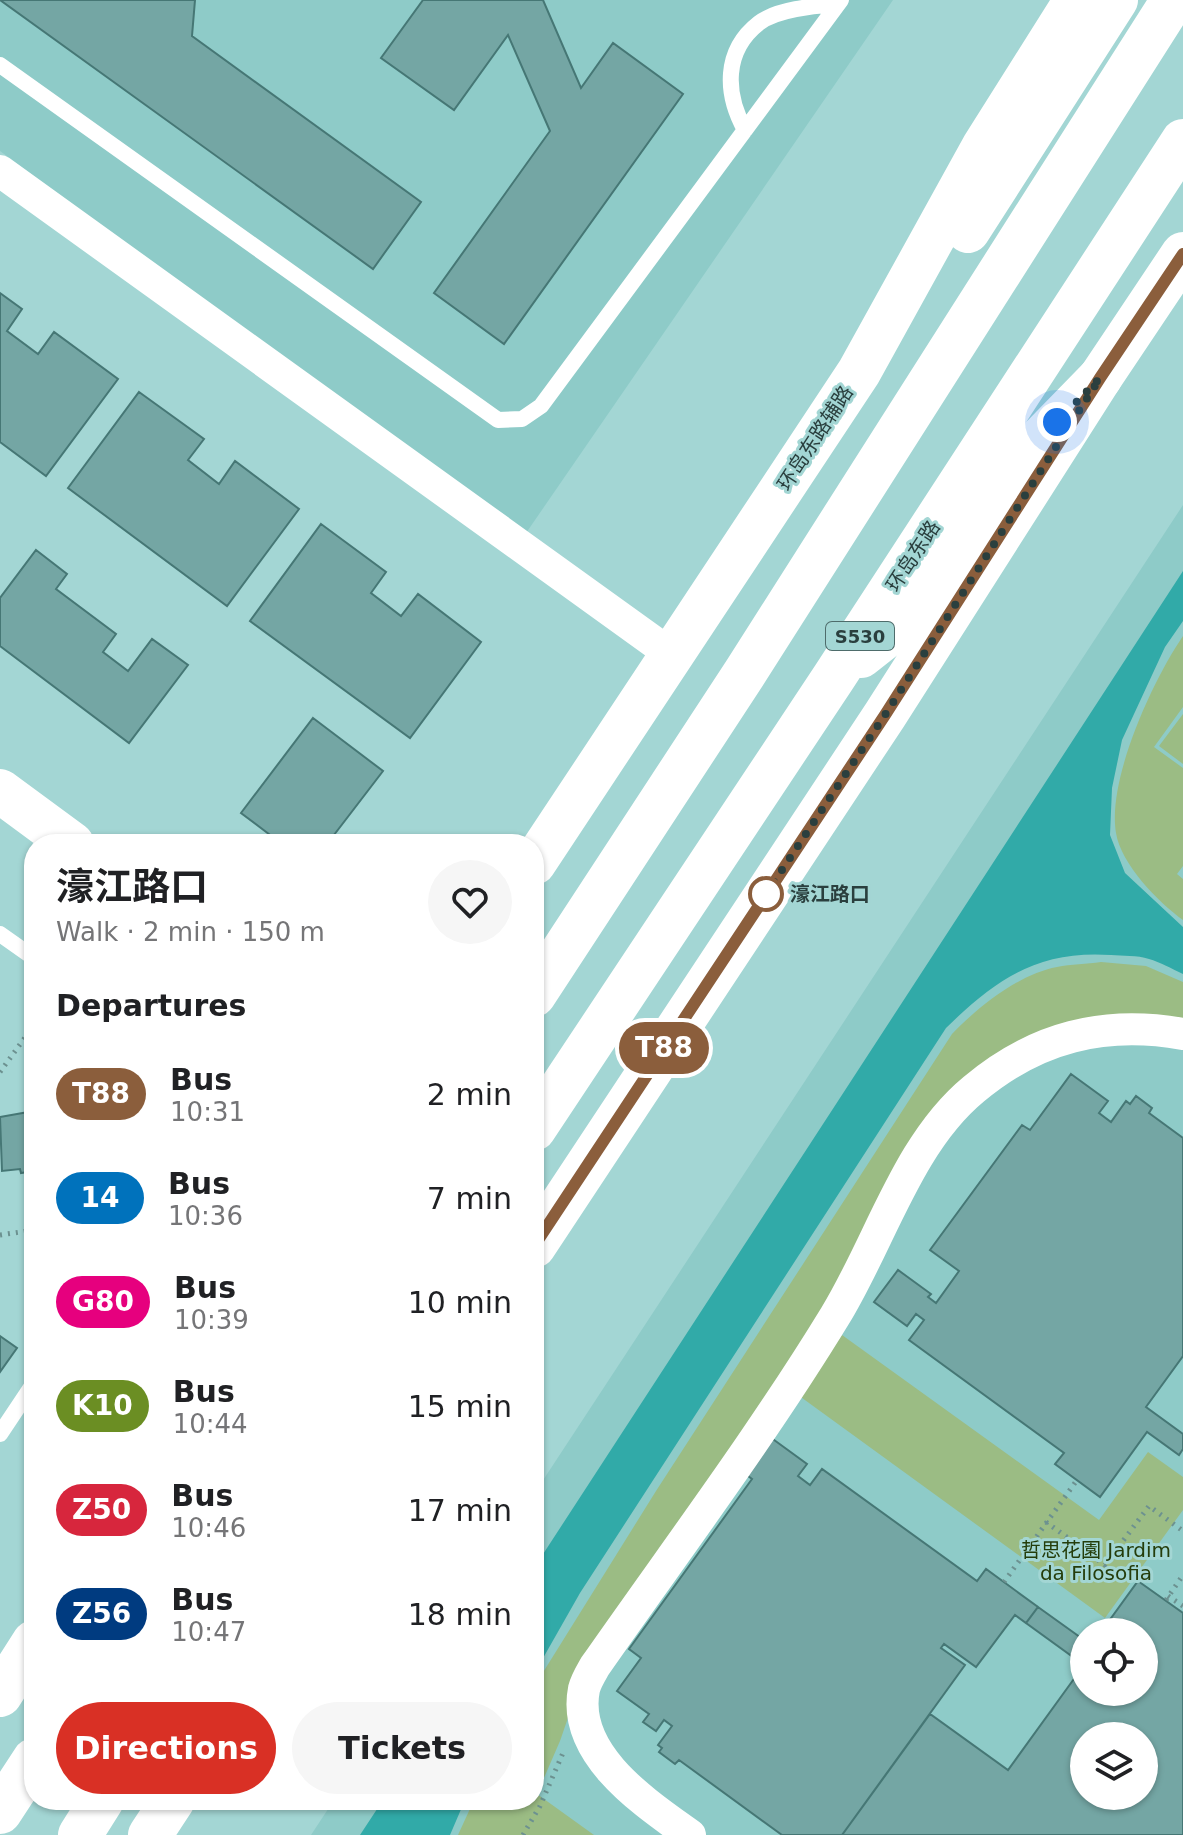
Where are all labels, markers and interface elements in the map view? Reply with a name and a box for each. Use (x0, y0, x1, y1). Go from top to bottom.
street label: 环岛东路辅路 (772, 381, 858, 495)
your location (1037, 402, 1077, 442)
street label: 环岛东路 (881, 516, 945, 596)
road number: S530 (826, 622, 894, 650)
button: heart (428, 860, 512, 944)
text: 濠江路口 (56, 865, 208, 909)
marker: 濠江路口 (749, 877, 783, 911)
place label: 濠江路口 (790, 882, 870, 906)
text: Walk · 2 min · 150 m (56, 917, 325, 947)
text: Departures (56, 988, 246, 1023)
line badge: T88 (618, 1022, 710, 1074)
text: T88 (635, 1031, 693, 1064)
text: Bus (170, 1062, 232, 1097)
text: T88 (72, 1077, 130, 1110)
text: 2 min (427, 1077, 512, 1112)
text: 10:31 (170, 1097, 245, 1127)
text: Bus (168, 1166, 230, 1201)
text: 14 (81, 1181, 119, 1214)
text: 7 min (427, 1181, 512, 1216)
text: 10:36 (168, 1201, 243, 1231)
text: Bus (174, 1270, 236, 1305)
text: G80 (72, 1285, 134, 1318)
text: 10 min (408, 1285, 512, 1320)
text: 10:39 (174, 1305, 249, 1335)
text: Bus (173, 1374, 235, 1409)
text: K10 (72, 1389, 133, 1422)
text: 15 min (408, 1389, 512, 1424)
text: 10:44 (173, 1409, 248, 1439)
text: Bus (171, 1478, 233, 1513)
text: Z50 (72, 1493, 131, 1526)
text: 17 min (408, 1493, 512, 1528)
text: 10:46 (171, 1513, 246, 1543)
park label: 哲思花園 Jardim da Filosofia (1021, 1538, 1171, 1585)
text: Bus (171, 1582, 233, 1617)
text: Z56 (72, 1597, 131, 1630)
text: 18 min (408, 1597, 512, 1632)
text: 10:47 (171, 1617, 246, 1647)
map controls (1070, 1618, 1158, 1810)
button: locate (1070, 1618, 1158, 1706)
button: Directions (56, 1702, 276, 1794)
button: Tickets (292, 1702, 512, 1794)
button: layers (1070, 1722, 1158, 1810)

